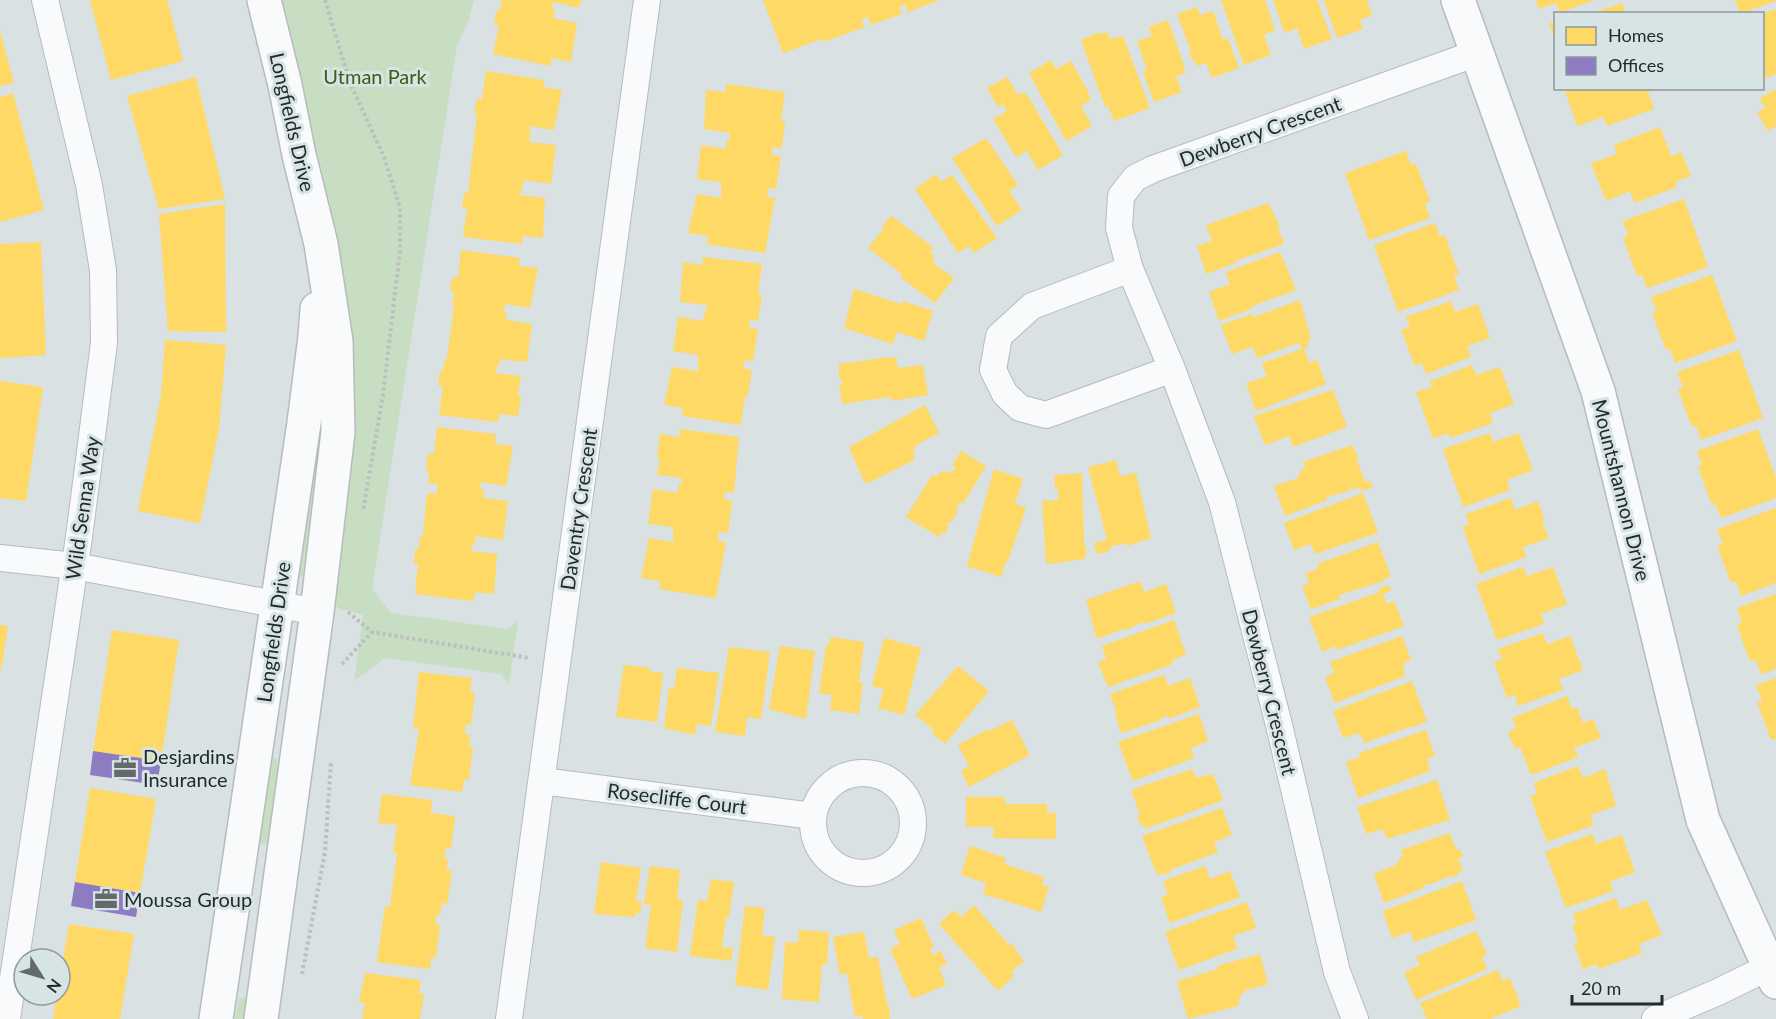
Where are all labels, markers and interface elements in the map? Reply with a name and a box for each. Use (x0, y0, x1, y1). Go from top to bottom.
legend (1554, 12, 1764, 90)
text: Homes (1608, 24, 1664, 46)
street label: Longfields Drive (265, 50, 321, 194)
text: Offices (1608, 54, 1664, 76)
park label: Utman Park (323, 64, 428, 88)
street label: Dewberry Crescent (1176, 91, 1344, 171)
street label: Mountshannon Drive (1588, 397, 1656, 583)
street label: Daventry Crescent (555, 427, 601, 591)
street label: Wild Senna Way (60, 434, 104, 581)
street label: Longfields Drive (251, 560, 295, 704)
street label: Dewberry Crescent (1238, 607, 1302, 777)
place label: Desjardins Insurance (143, 744, 235, 791)
office icon: Desjardins Insurance (112, 755, 138, 781)
street label: Rosecliffe Court (606, 778, 748, 818)
office icon: Moussa Group (93, 886, 119, 912)
place label: Moussa Group (124, 887, 252, 911)
north arrow (12, 947, 72, 1007)
scale bar (1572, 968, 1662, 1006)
text: N (43, 976, 66, 997)
text: 20 m (1581, 977, 1621, 999)

